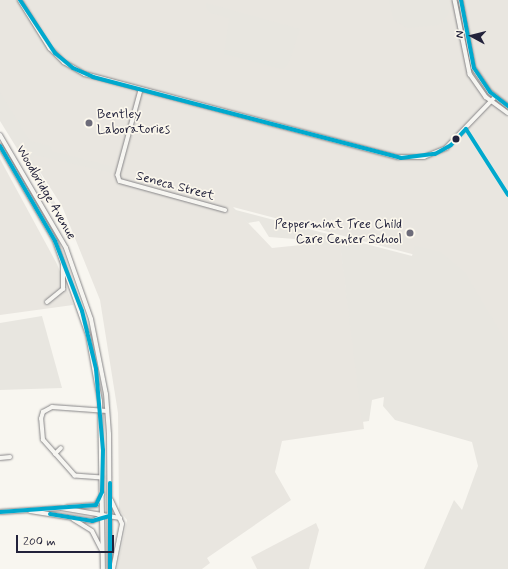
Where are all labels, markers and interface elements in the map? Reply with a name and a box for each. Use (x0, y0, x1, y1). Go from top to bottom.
north arrow (452, 16, 492, 56)
text: N (453, 30, 467, 39)
place label: Bentley Laboratories (97, 108, 170, 139)
marker: Bentley Laboratories (84, 118, 94, 128)
unlabelled marker (451, 134, 461, 144)
street label: Woodbridge Avenue (11, 142, 79, 244)
street label: Seneca Street (134, 169, 216, 205)
place label: Peppermint Tree Child Care Center School (277, 218, 402, 249)
marker: Peppermint Tree Child Care Center School (405, 228, 415, 238)
scale bar (18, 527, 116, 553)
text: 200 m (23, 534, 56, 550)

